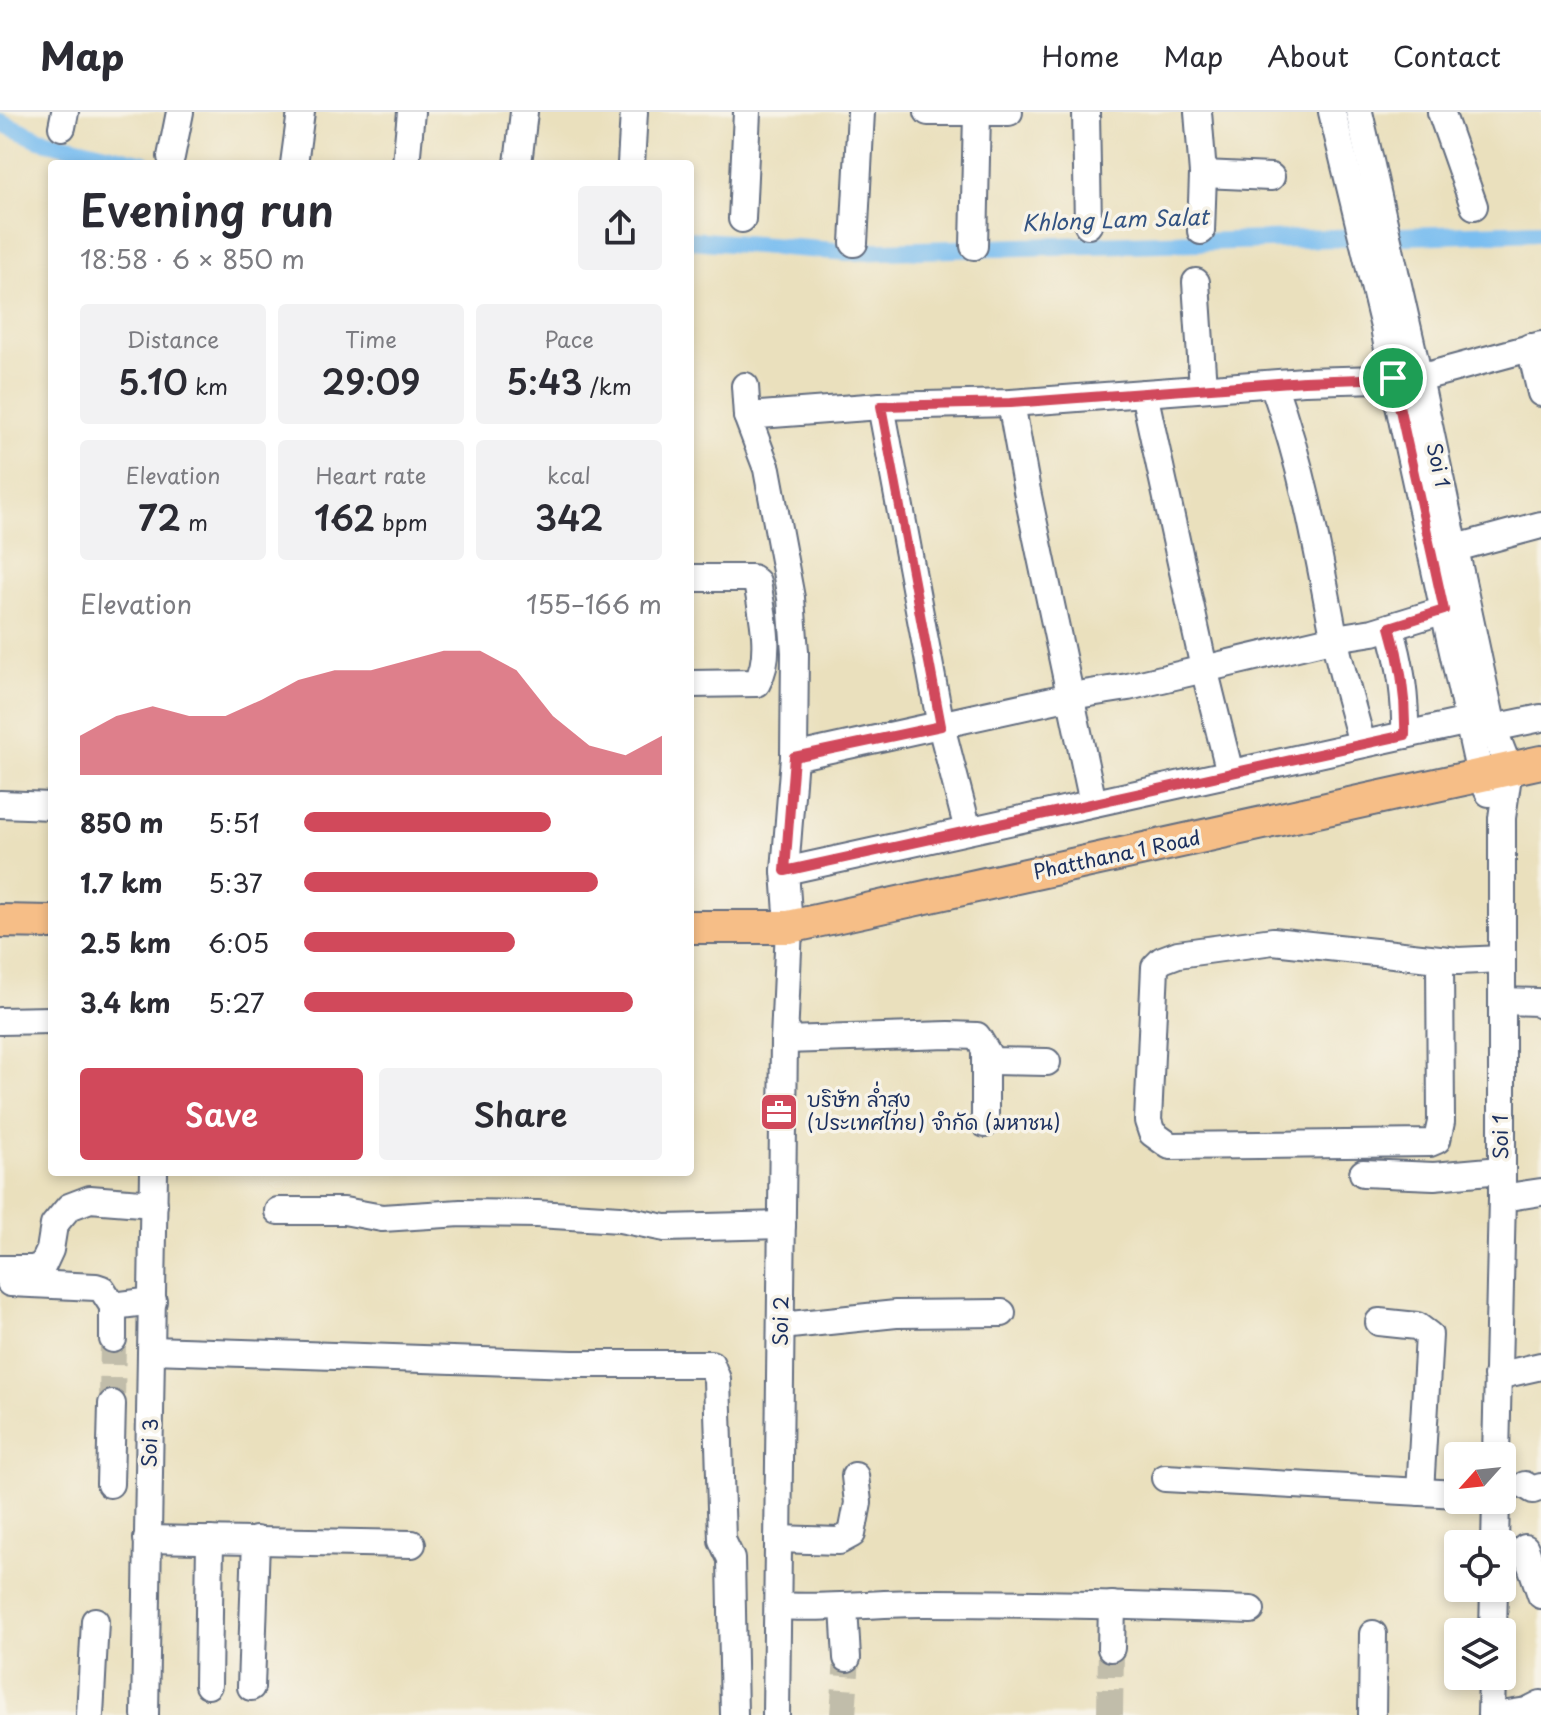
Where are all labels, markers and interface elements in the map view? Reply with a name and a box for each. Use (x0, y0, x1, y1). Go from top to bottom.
text: Map (40, 27, 124, 84)
text: Home (1041, 34, 1119, 77)
text: Map (1163, 34, 1223, 77)
text: About (1267, 34, 1349, 77)
text: Contact (1393, 34, 1501, 77)
text: Evening run (80, 176, 334, 242)
button: share (578, 186, 662, 270)
water label: Khlong Lam Salat (1021, 199, 1212, 238)
text: 18:58 · 6 × 850 m (80, 239, 305, 278)
text: Distance (127, 322, 219, 355)
text: Time (345, 322, 397, 355)
text: Pace (544, 322, 594, 355)
pin (1359, 344, 1427, 412)
text: 5.10 (118, 355, 188, 407)
text: 29:09 (322, 355, 420, 407)
text: 5:43 (506, 355, 583, 407)
icon: arrive (1371, 356, 1415, 400)
text: km (188, 369, 228, 402)
text: /km (583, 369, 632, 402)
street label: Soi 1 (1420, 440, 1458, 490)
text: Elevation (126, 458, 220, 491)
text: Heart rate (315, 458, 427, 491)
text: kcal (547, 458, 591, 491)
text: 72 (138, 491, 181, 543)
text: 162 (314, 491, 375, 543)
text: 342 (535, 491, 603, 543)
text: m (181, 505, 208, 538)
text: bpm (375, 505, 428, 538)
text: Elevation (80, 584, 192, 623)
text: 155–166 m (526, 584, 662, 623)
text: 850 m (80, 803, 163, 842)
text: 5:51 (208, 803, 260, 842)
street label: Phatthana 1 Road (1031, 822, 1203, 886)
text: 1.7 km (80, 863, 163, 902)
text: 5:37 (208, 863, 263, 902)
text: 2.5 km (80, 923, 171, 962)
text: 6:05 (208, 923, 269, 962)
text: 3.4 km (80, 983, 171, 1022)
text: 5:27 (208, 983, 265, 1022)
button: Save (80, 1068, 363, 1160)
button: Share (379, 1068, 662, 1160)
place label: บริษัท ล่ำสูง (ประเทศไทย) จำกัด (มหาชน) (807, 1081, 1061, 1137)
office icon: บริษัท ล่ำสูง (ประเทศไทย) จำกัด (มหาชน) (758, 1091, 800, 1133)
street label: Soi 1 (1485, 1114, 1515, 1160)
street label: Soi 2 (765, 1296, 795, 1346)
street label: Soi 3 (133, 1418, 165, 1468)
north arrow (1444, 1442, 1516, 1514)
map controls (1444, 1442, 1516, 1690)
button: locate (1444, 1530, 1516, 1602)
button: layers (1444, 1618, 1516, 1690)

